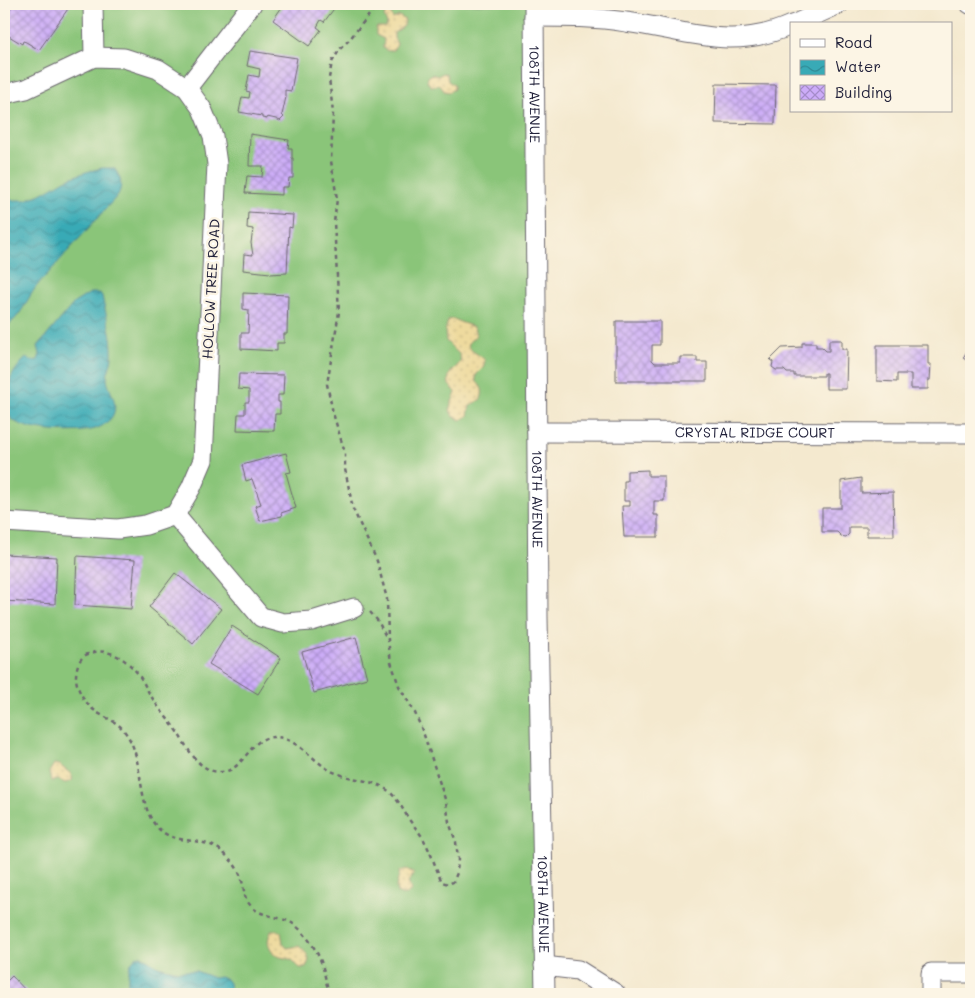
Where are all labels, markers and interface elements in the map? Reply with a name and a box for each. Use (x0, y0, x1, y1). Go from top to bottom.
legend (790, 22, 952, 112)
text: Road (835, 32, 872, 52)
street label: 108TH AVENUE (525, 45, 545, 143)
text: Water (835, 56, 881, 76)
text: Building (835, 82, 892, 102)
street label: HOLLOW TREE ROAD (197, 218, 224, 360)
street label: CRYSTAL RIDGE COURT (675, 422, 835, 442)
street label: 108TH AVENUE (528, 450, 548, 548)
street label: 108TH AVENUE (533, 855, 554, 953)

